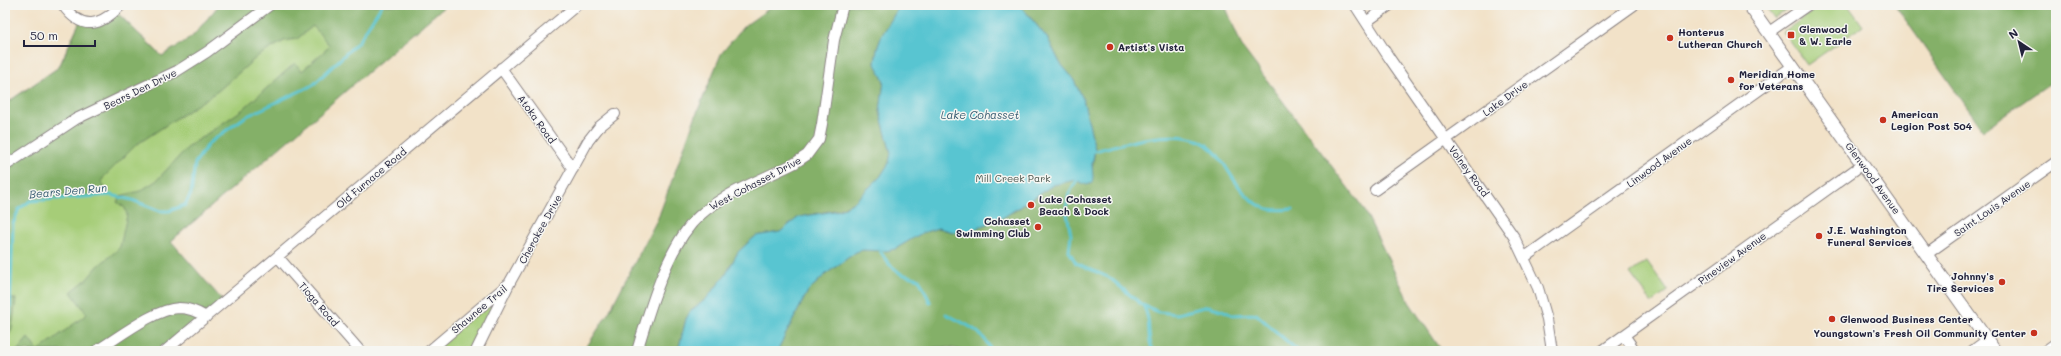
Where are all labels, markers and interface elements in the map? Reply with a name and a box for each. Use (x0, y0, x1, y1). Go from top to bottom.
scale bar (24, 22, 95, 48)
place label: Glenwood & W. Earle (1799, 22, 1852, 48)
north arrow (1999, 22, 2039, 62)
place label: Honterus Lutheran Church (1678, 25, 1763, 51)
text: N (2005, 25, 2021, 42)
text: 50 m (30, 27, 58, 43)
marker: Glenwood & W. Earle (1786, 30, 1796, 40)
marker: Honterus Lutheran Church (1665, 33, 1675, 43)
place label: Artist's Vista (1118, 40, 1184, 54)
marker: Artist's Vista (1105, 42, 1115, 52)
street label: Bears Den Drive (101, 65, 179, 113)
place label: Meridian Home for Veterans (1739, 67, 1815, 93)
marker: Meridian Home for Veterans (1726, 75, 1736, 85)
street label: Lake Drive (1480, 77, 1530, 119)
street label: Atoka Road (515, 92, 559, 146)
water label: Lake Cohasset (941, 107, 1019, 122)
place label: American Legion Post 504 (1891, 107, 1973, 133)
marker: American Legion Post 504 (1878, 115, 1888, 125)
street label: Linwood Avenue (1623, 134, 1695, 190)
street label: Glenwood Avenue (1842, 139, 1904, 217)
street label: Volney Road (1446, 143, 1492, 199)
street label: Old Furnace Road (333, 144, 409, 212)
street label: West Cohasset Drive (707, 153, 803, 213)
park label: Mill Creek Park (976, 171, 1050, 185)
street label: Saint Louis Avenue (1951, 176, 2033, 240)
water label: Bears Den Run (28, 180, 107, 201)
street label: Cherokee Drive (515, 192, 565, 266)
place label: Lake Cohasset Beach & Dock (1039, 192, 1112, 218)
marker: Lake Cohasset Beach & Dock (1026, 200, 1036, 210)
place label: Cohasset Swimming Club (956, 214, 1031, 240)
marker: Cohasset Swimming Club (1033, 222, 1043, 232)
place label: J.E. Washington Funeral Services (1827, 223, 1912, 249)
street label: Pineview Avenue (1695, 229, 1769, 287)
marker: J.E. Washington Funeral Services (1814, 231, 1824, 241)
place label: Johnny's Tire Services (1927, 269, 1994, 295)
marker: Johnny's Tire Services (1997, 277, 2007, 287)
street label: Tioga Road (296, 279, 342, 329)
street label: Shawnee Trail (448, 282, 510, 336)
place label: Glenwood Business Center (1840, 312, 1973, 326)
marker: Glenwood Business Center (1827, 314, 1837, 324)
place label: Youngstown's Fresh Oil Community Center (1813, 326, 2026, 340)
marker: Youngstown's Fresh Oil Community Center (2029, 328, 2039, 338)

